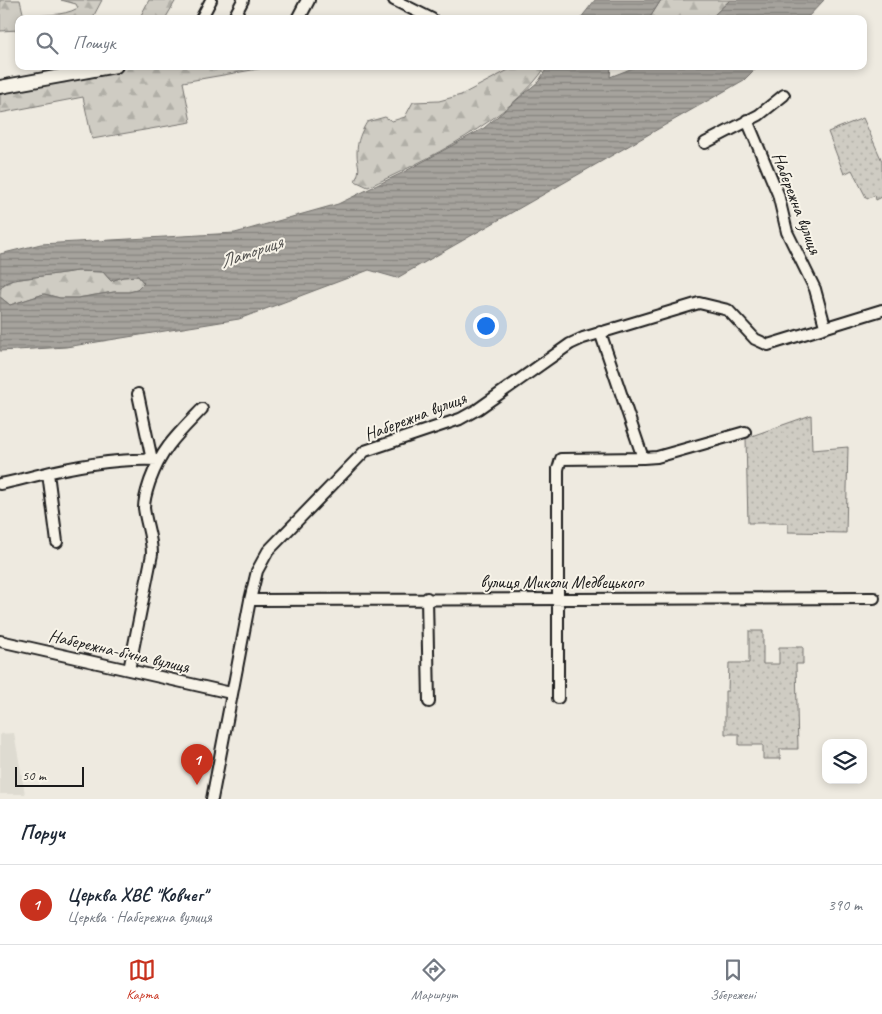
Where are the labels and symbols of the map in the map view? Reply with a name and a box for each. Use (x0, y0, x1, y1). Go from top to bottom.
street label: Набережна вулиця (767, 149, 827, 258)
water label: Латориця (217, 229, 287, 274)
your location (473, 313, 499, 339)
street label: Набережна вулиця (361, 386, 470, 446)
street label: вулиця Миколи Медвецького (480, 571, 645, 593)
street label: Набережна-бічна вулиця (47, 624, 193, 678)
pin: 1 (181, 744, 213, 785)
scale bar (15, 764, 84, 787)

